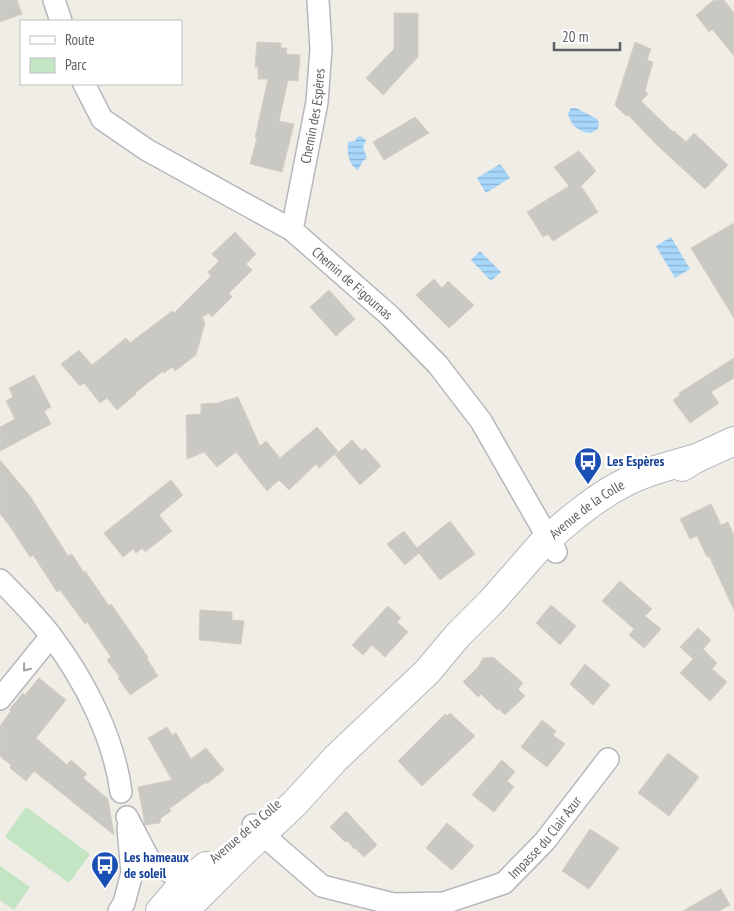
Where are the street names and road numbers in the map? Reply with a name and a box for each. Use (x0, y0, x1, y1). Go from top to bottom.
street label: Chemin des Espères (296, 67, 329, 165)
street label: Chemin de Figournas (308, 243, 397, 324)
street label: Avenue de la Colle (545, 475, 628, 543)
street label: Impasse du Clair Azur (504, 792, 585, 882)
street label: Avenue de la Colle (205, 795, 285, 867)

